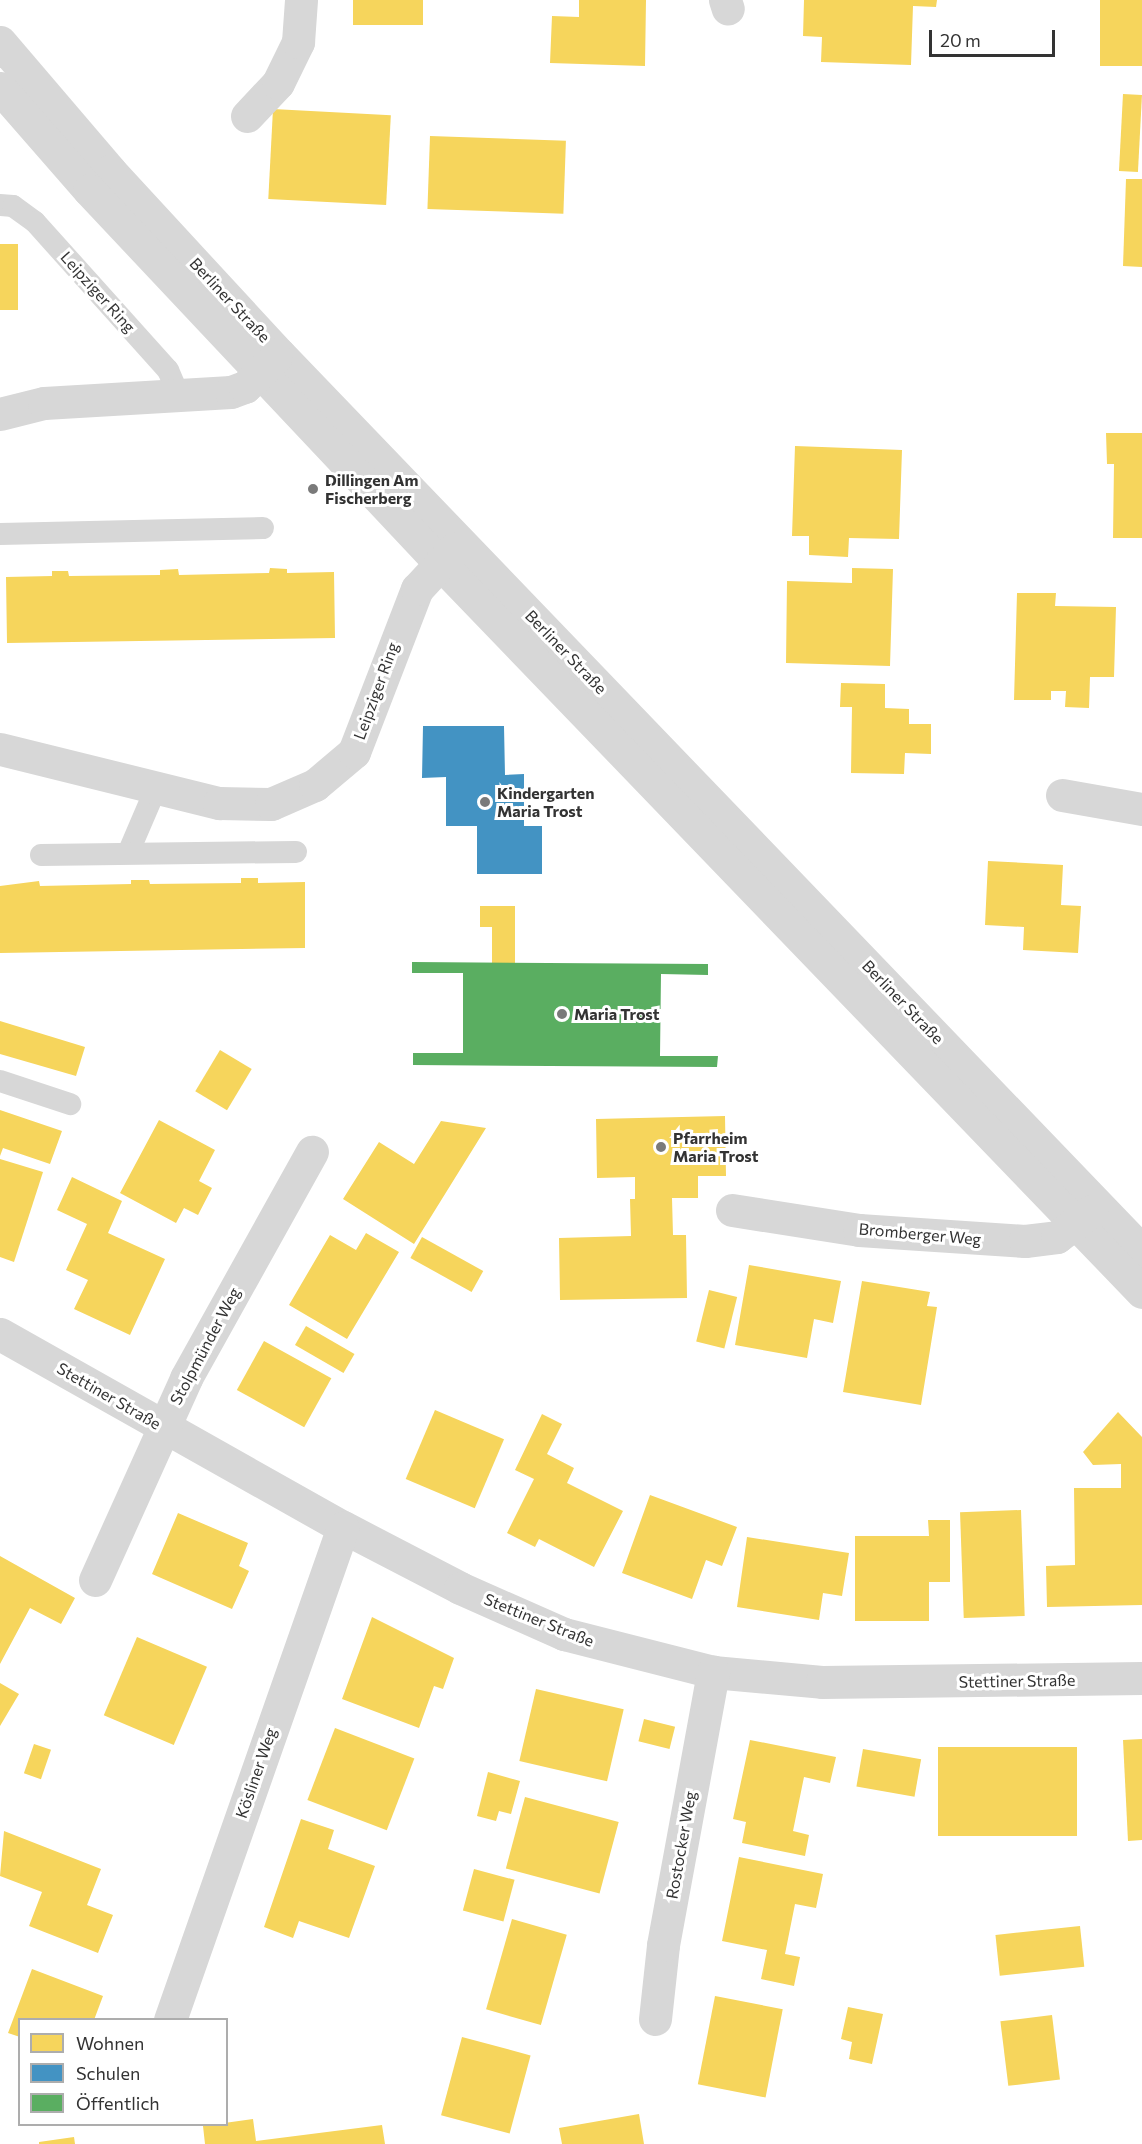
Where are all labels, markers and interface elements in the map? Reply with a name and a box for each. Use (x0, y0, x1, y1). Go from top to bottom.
scale bar (932, 18, 1058, 56)
text: 20 m (940, 29, 981, 51)
street label: Leipziger Ring (57, 248, 139, 336)
street label: Berliner Straße (186, 254, 274, 346)
place label: Dillingen Am Fischerberg (325, 470, 418, 508)
marker: Dillingen Am Fischerberg (306, 482, 320, 496)
street label: Berliner Straße (521, 606, 611, 698)
street label: Leipziger Ring (349, 640, 403, 742)
place label: Kindergarten Maria Trost (497, 783, 594, 821)
marker: Kindergarten Maria Trost (478, 795, 492, 809)
street label: Berliner Straße (858, 956, 948, 1048)
place label: Maria Trost (574, 1004, 659, 1024)
marker: Maria Trost (555, 1007, 569, 1021)
place label: Pfarrheim Maria Trost (673, 1128, 758, 1166)
marker: Pfarrheim Maria Trost (654, 1140, 668, 1154)
street label: Bromberger Weg (858, 1219, 982, 1249)
street label: Stolpmünder Weg (166, 1284, 244, 1408)
street label: Stettiner Straße (54, 1358, 164, 1434)
street label: Stettiner Straße (481, 1589, 597, 1651)
street label: Stettiner Straße (958, 1670, 1076, 1692)
street label: Kösliner Weg (232, 1725, 280, 1821)
street label: Rostocker Weg (662, 1790, 700, 1900)
legend (18, 2018, 228, 2126)
text: Wohnen (76, 2032, 144, 2054)
text: Schulen (76, 2062, 140, 2084)
text: Öffentlich (76, 2092, 160, 2114)

